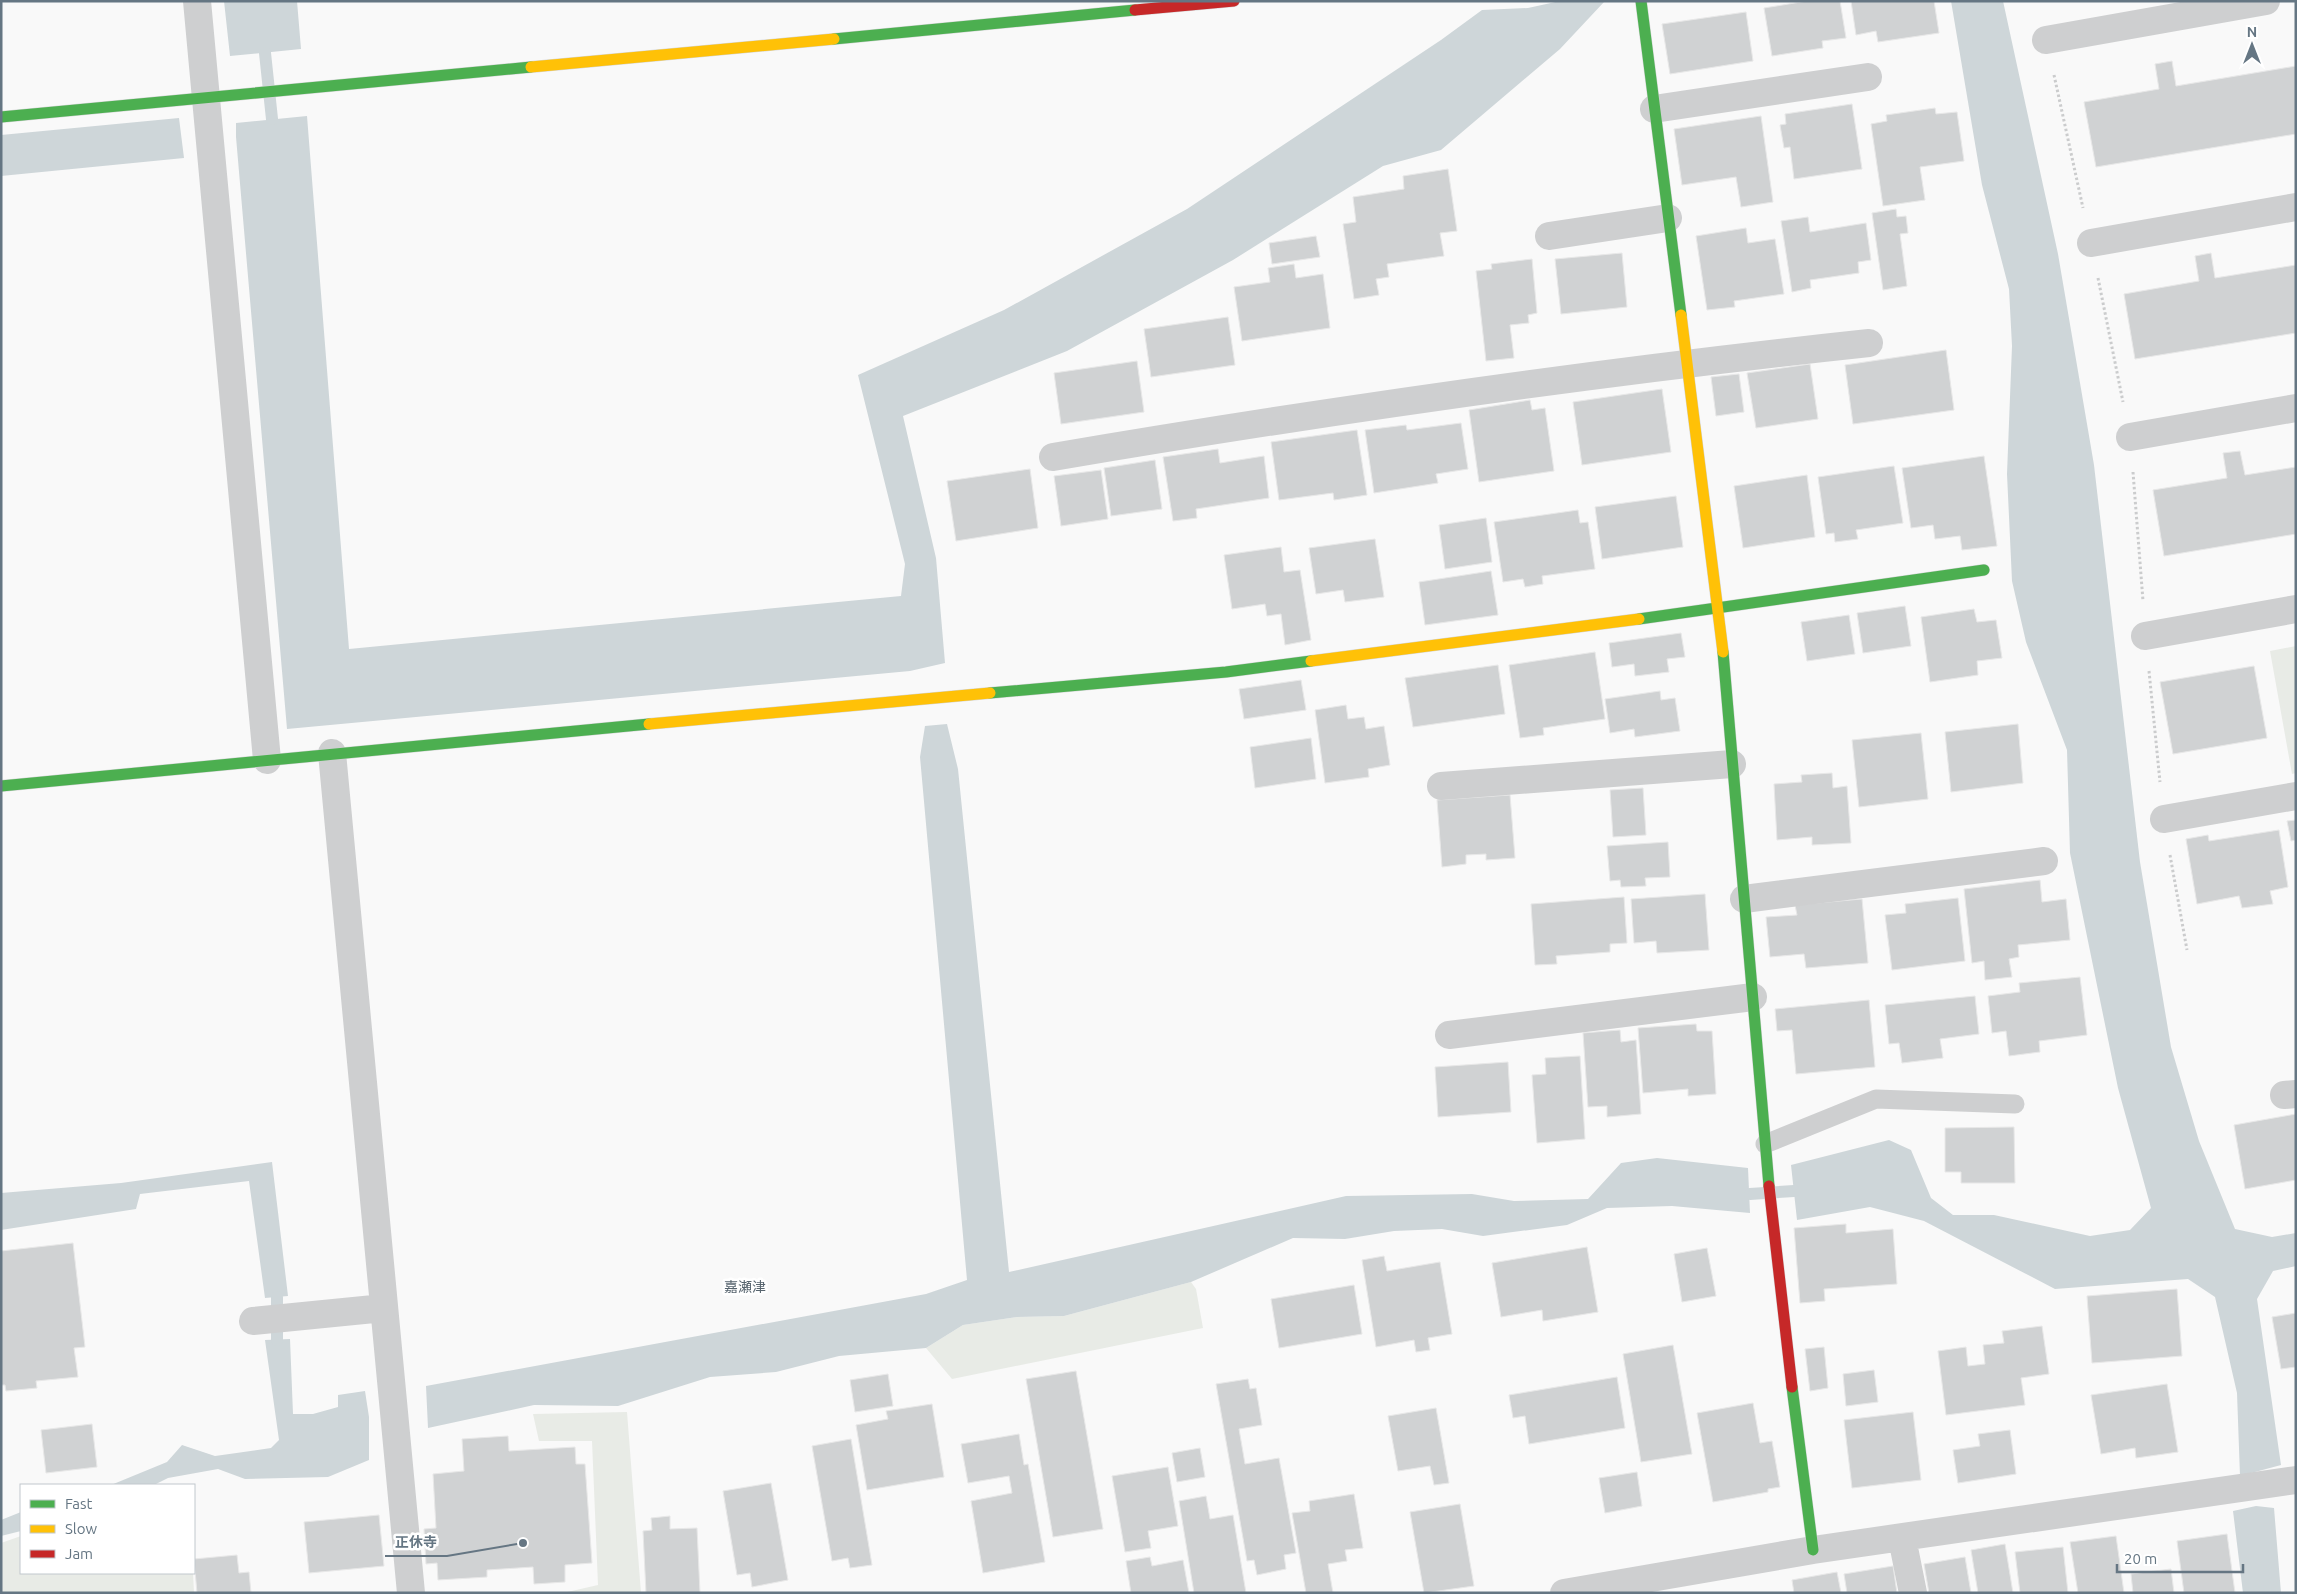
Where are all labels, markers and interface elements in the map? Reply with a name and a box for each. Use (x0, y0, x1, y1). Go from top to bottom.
north arrow (2227, 20, 2277, 70)
text: N (2247, 24, 2257, 40)
district label: 嘉瀬津 (724, 1279, 766, 1295)
legend (20, 1484, 195, 1574)
text: Fast (65, 1495, 93, 1512)
text: Slow (65, 1520, 98, 1537)
callout: 正休寺 (385, 1527, 447, 1556)
text: 正休寺 (395, 1534, 437, 1550)
scale bar (2117, 1542, 2243, 1574)
text: Jam (65, 1545, 93, 1562)
text: 20 m (2124, 1550, 2157, 1567)

